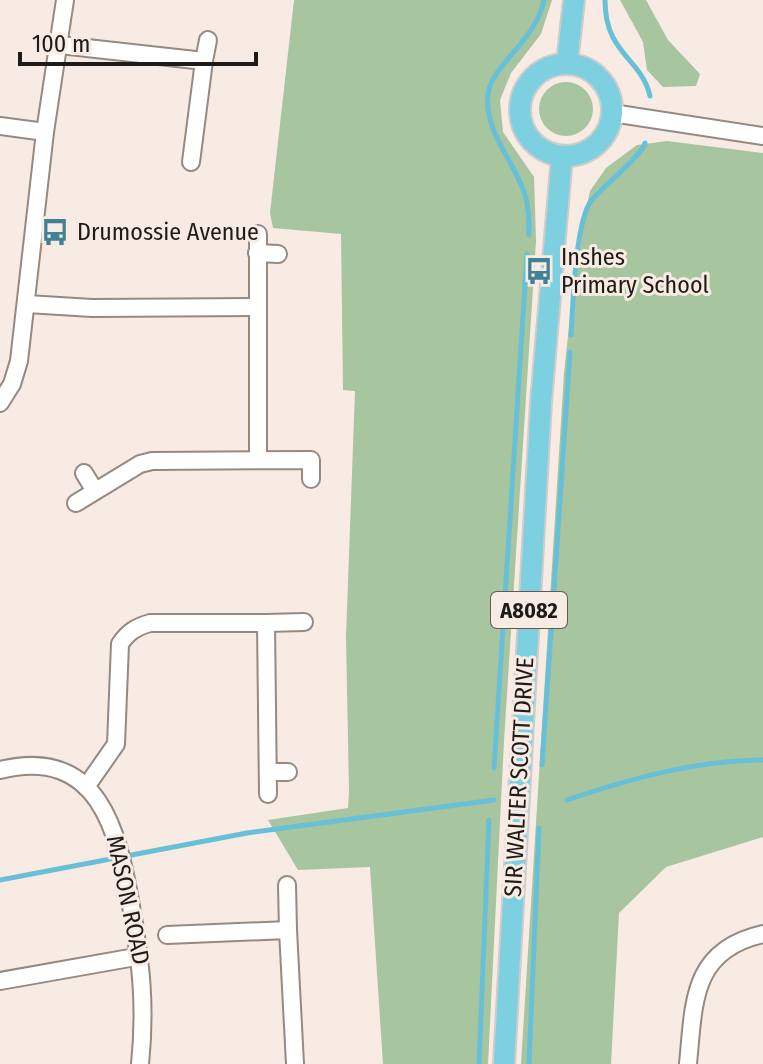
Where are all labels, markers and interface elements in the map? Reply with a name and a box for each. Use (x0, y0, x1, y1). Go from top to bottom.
scale bar (20, 16, 256, 66)
text: 100 m (32, 30, 90, 58)
bus stop icon: Drumossie Avenue (40, 217, 70, 247)
place label: Drumossie Avenue (77, 218, 259, 246)
place label: Inshes Primary School (561, 243, 709, 299)
bus stop icon: Inshes Primary School (524, 256, 554, 286)
road number: A8082 (491, 592, 567, 628)
street label: SIR WALTER SCOTT DRIVE (499, 657, 539, 897)
street label: MASON ROAD (101, 833, 155, 967)

